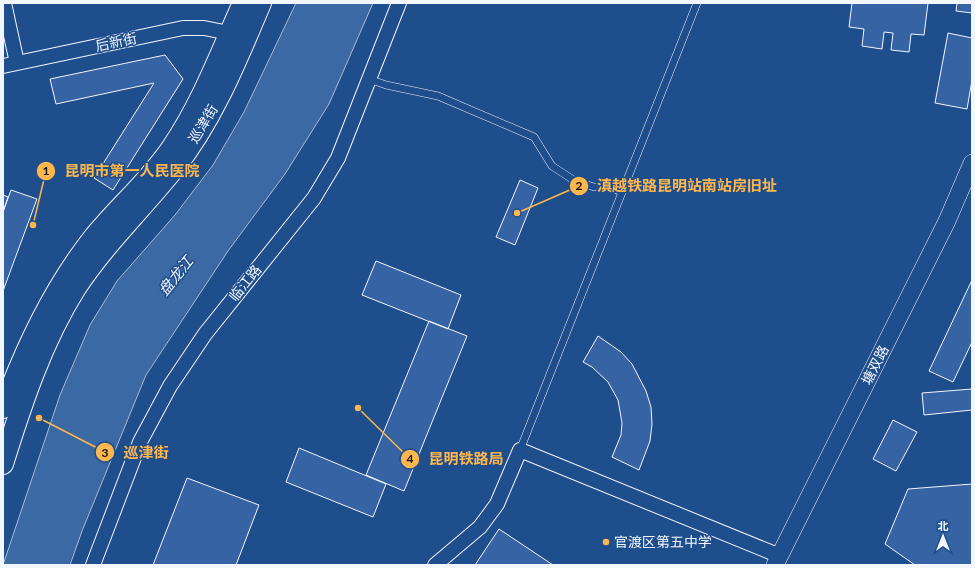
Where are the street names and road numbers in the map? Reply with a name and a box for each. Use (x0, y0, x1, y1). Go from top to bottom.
street label: 后新街 (94, 29, 138, 54)
street label: 巡津街 (184, 101, 221, 146)
street label: 临江路 (225, 261, 264, 304)
street label: 塘双路 (857, 342, 892, 387)

